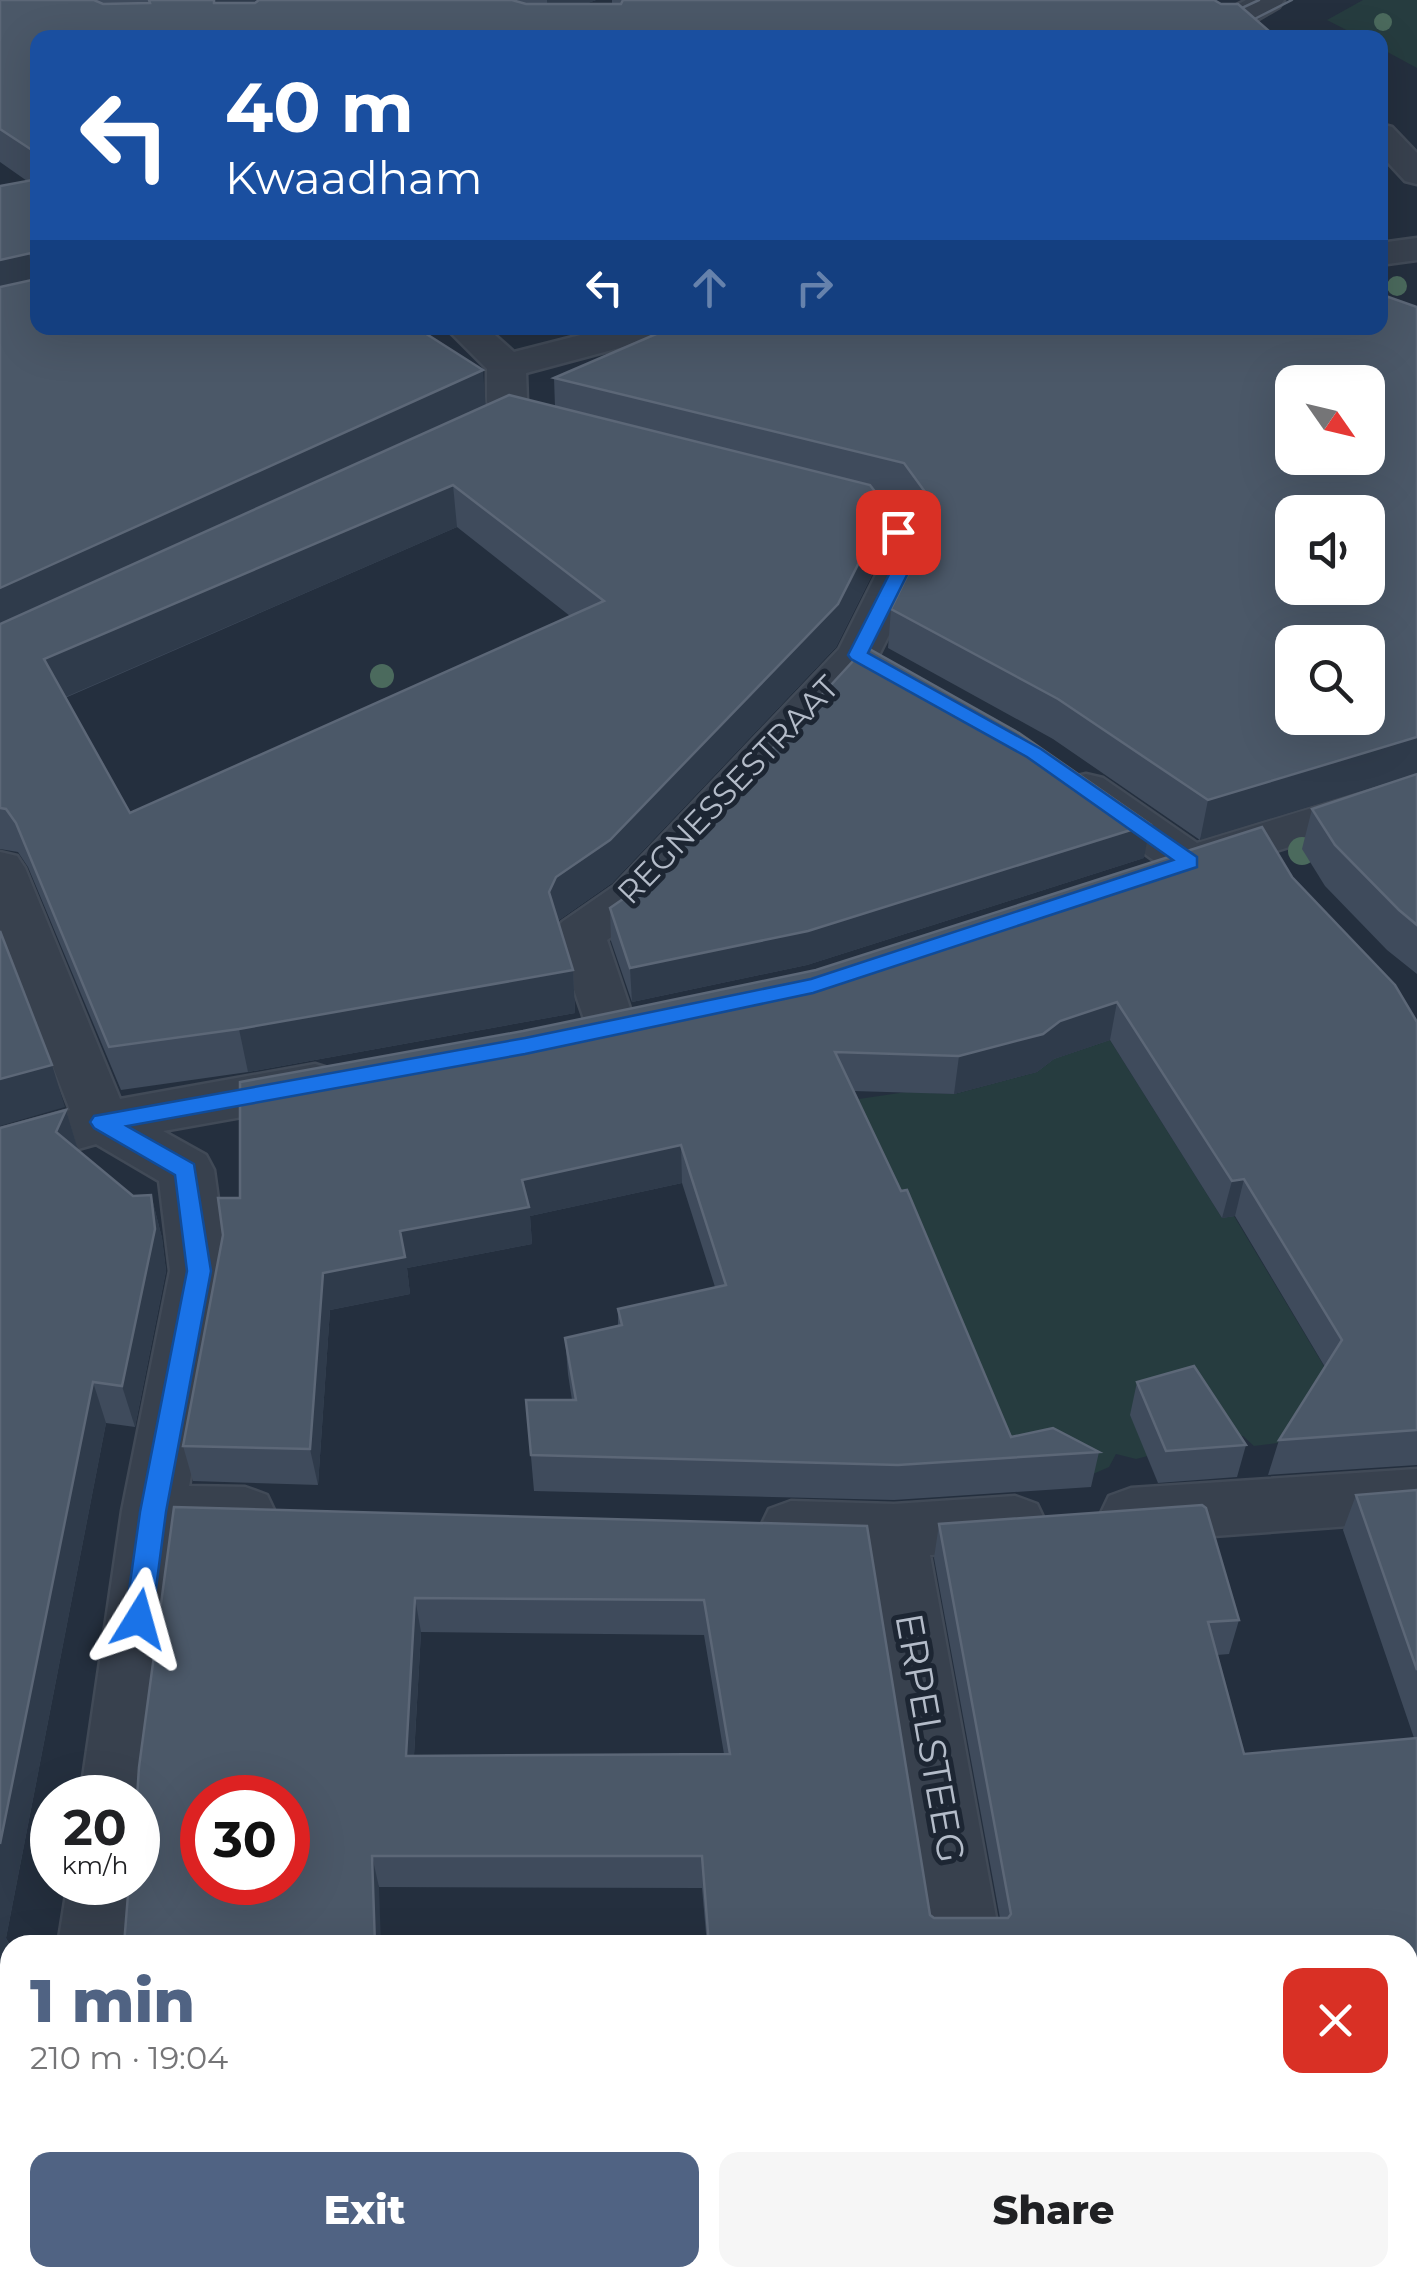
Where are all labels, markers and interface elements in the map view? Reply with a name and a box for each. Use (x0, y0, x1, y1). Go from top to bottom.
text: 40 m (225, 64, 414, 150)
icon: left (60, 70, 190, 200)
text: Kwaadham (225, 150, 482, 205)
icon: left (577, 260, 632, 315)
icon: ahead (682, 260, 737, 315)
icon: right (787, 260, 842, 315)
north arrow (1275, 365, 1385, 475)
map controls (1275, 365, 1385, 735)
pin (856, 490, 941, 575)
button: sound (1275, 495, 1385, 605)
icon: arrive (871, 505, 926, 560)
button: search (1275, 625, 1385, 735)
street label: REGNESSESTRAAT (609, 667, 847, 912)
position arrow (87, 1567, 191, 1671)
street label: ERPELSTEEG (885, 1610, 976, 1866)
speed limit sign: 30 (180, 1775, 310, 1905)
text: 20 (63, 1797, 127, 1858)
text: km/h (62, 1850, 128, 1880)
text: 1 min (30, 1964, 195, 2037)
button: close (1283, 1968, 1388, 2073)
text: 210 m · 19:04 (30, 2038, 228, 2077)
button: Exit (30, 2152, 699, 2267)
button: Share (719, 2152, 1388, 2267)

